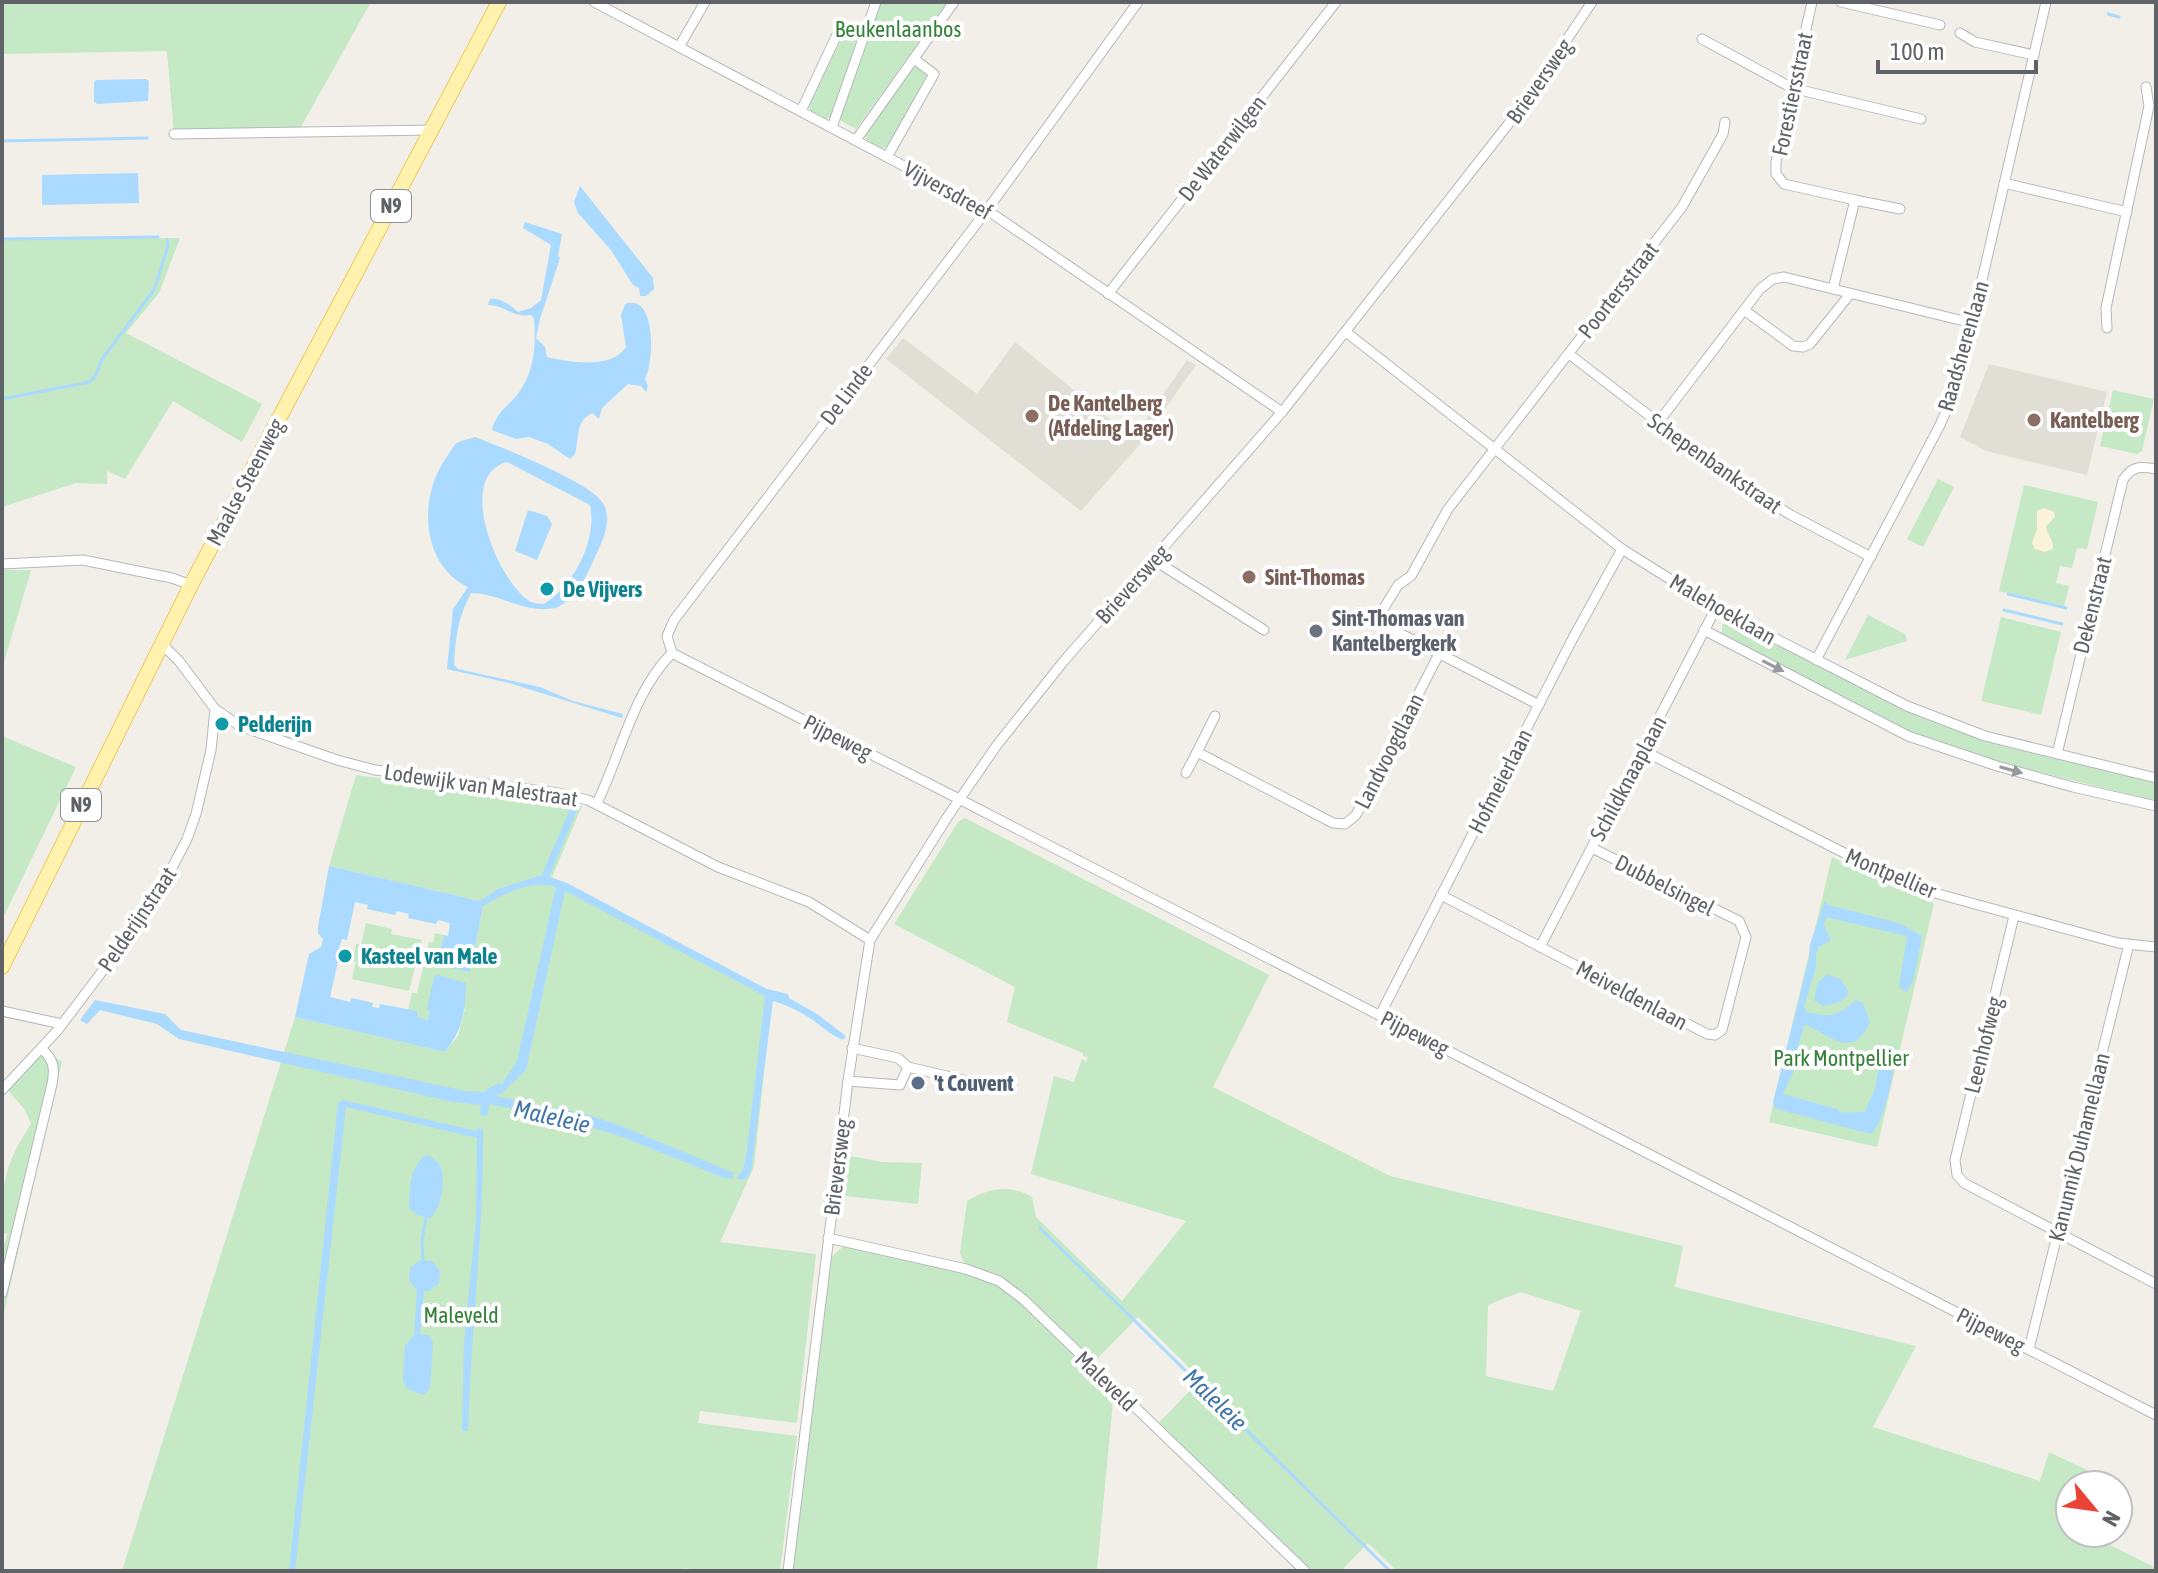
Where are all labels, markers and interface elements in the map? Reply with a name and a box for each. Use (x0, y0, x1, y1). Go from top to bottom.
park label: Beukenlaanbos (835, 16, 961, 42)
scale bar (1878, 24, 2036, 74)
street label: Forestiersstraat (1766, 30, 1818, 158)
street label: Brieversweg (1500, 33, 1578, 128)
text: 100 m (1890, 38, 1944, 65)
street label: De Waterwilgen (1173, 90, 1271, 206)
street label: Vijversdreef (899, 155, 997, 225)
road number: N9 (371, 190, 411, 222)
street label: Poortersstraat (1572, 237, 1664, 343)
street label: Raadsherenlaan (1932, 278, 1994, 414)
street label: De Linde (815, 358, 877, 430)
place label: De Kantelberg (Afdeling Lager) (1048, 390, 1174, 441)
marker: De Kantelberg (Afdeling Lager) (1023, 407, 1041, 425)
street label: Schepenbankstraat (1643, 407, 1787, 519)
place label: Kantelberg (2050, 407, 2139, 433)
marker: Kantelberg (2025, 411, 2043, 429)
street label: Maalse Steenweg (201, 414, 290, 550)
street label: Brieversweg (1090, 539, 1175, 629)
street label: Dekenstraat (2067, 554, 2117, 656)
place label: Sint-Thomas (1265, 564, 1365, 590)
marker: Sint-Thomas (1240, 568, 1258, 586)
street label: Malehoeklaan (1665, 568, 1781, 650)
place label: De Vijvers (563, 576, 643, 602)
marker: De Vijvers (538, 580, 556, 598)
place label: Sint-Thomas van Kantelbergkerk (1332, 605, 1465, 656)
marker: Sint-Thomas van Kantelbergkerk (1307, 622, 1325, 640)
one-way arrow (1762, 659, 1785, 673)
street label: Landvoogdlaan (1349, 689, 1429, 813)
street label: Pijpeweg (800, 709, 877, 765)
place label: Pelderijn (238, 711, 312, 737)
street label: Schildknaaplaan (1584, 711, 1672, 845)
marker: Pelderijn (213, 715, 231, 733)
street label: Hofmeierlaan (1463, 725, 1537, 837)
street label: Lodewijk van Malestraat (383, 759, 579, 811)
one-way arrow (1999, 764, 2023, 777)
road number: N9 (61, 789, 101, 821)
street label: Montpellier (1842, 842, 1941, 904)
street label: Dubbelsingel (1611, 849, 1719, 921)
street label: Pelderijnstraat (92, 862, 182, 976)
place label: Kasteel van Male (361, 943, 498, 969)
marker: Kasteel van Male (336, 947, 354, 965)
street label: Meiveldenlaan (1572, 955, 1692, 1035)
street label: Leenhofweg (1958, 994, 2008, 1096)
street label: Pijpeweg (1377, 1005, 1454, 1061)
park label: Park Montpellier (1773, 1045, 1909, 1071)
street label: Kanunnik Duhamellaan (2043, 1050, 2115, 1244)
place label: 't Couvent (934, 1070, 1014, 1096)
marker: 't Couvent (909, 1074, 927, 1092)
water label: Maleleie (511, 1095, 593, 1138)
street label: Brieversweg (818, 1117, 856, 1217)
park label: Maleveld (423, 1302, 499, 1328)
street label: Pijpeweg (1953, 1302, 2030, 1358)
street label: Maleveld (1070, 1346, 1142, 1416)
water label: Maleleie (1178, 1363, 1253, 1436)
north arrow (2054, 1469, 2134, 1549)
text: N (2097, 1507, 2126, 1531)

